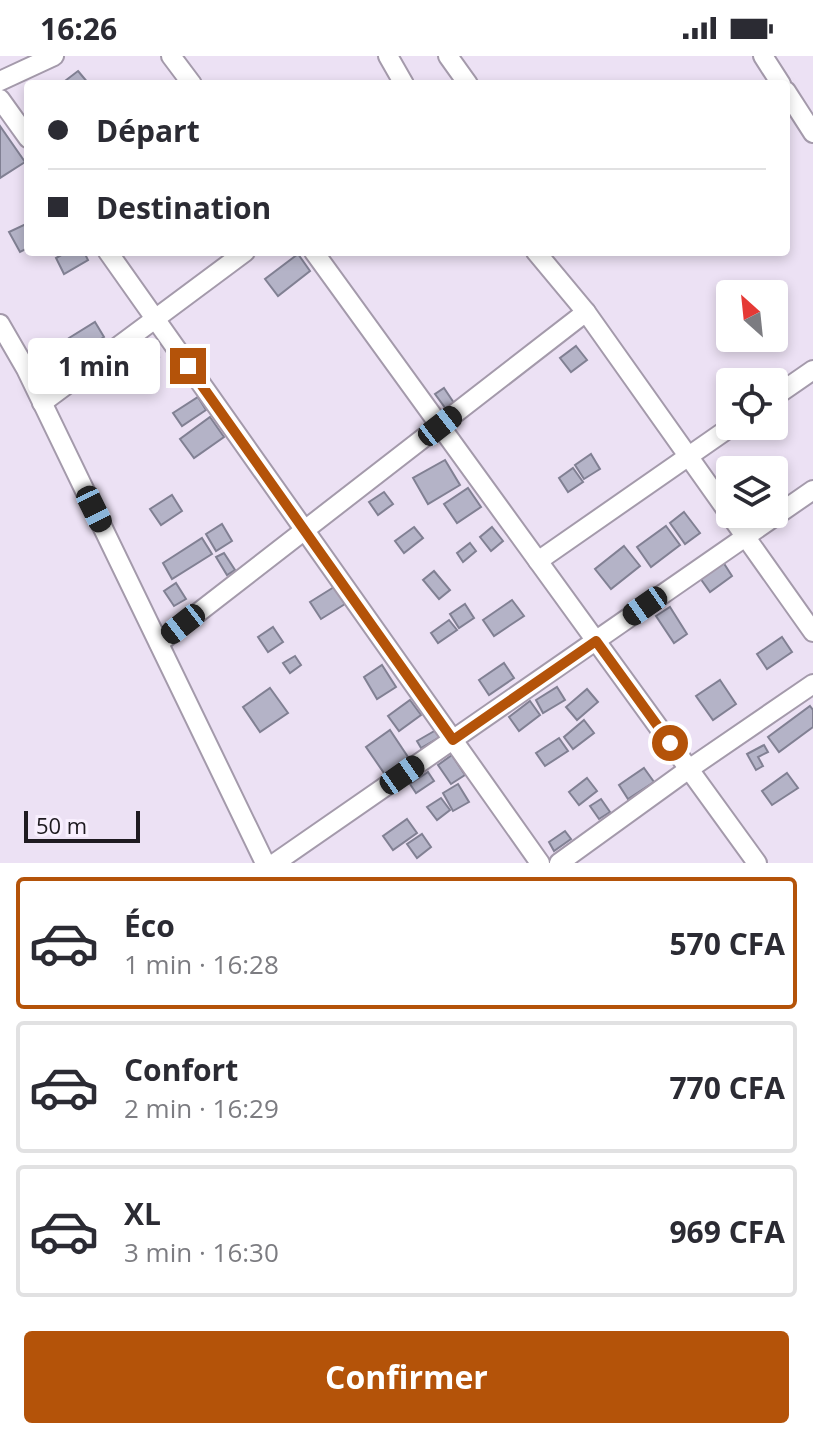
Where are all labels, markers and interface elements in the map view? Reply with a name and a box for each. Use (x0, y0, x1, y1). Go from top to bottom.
text: 16:26 (40, 8, 117, 49)
text: Départ (96, 110, 200, 151)
text: Destination (96, 187, 271, 228)
north arrow (716, 280, 788, 352)
map controls (716, 280, 788, 528)
callout: 1 min (28, 338, 160, 394)
text: 1 min (58, 348, 130, 384)
route end (170, 348, 206, 384)
button: locate (716, 368, 788, 440)
car (414, 402, 466, 450)
button: layers (716, 456, 788, 528)
car (73, 482, 115, 536)
car (618, 582, 672, 630)
car (157, 600, 209, 648)
route start (652, 725, 688, 761)
car (375, 751, 429, 799)
scale bar (24, 807, 140, 843)
text: 50 m (36, 810, 87, 840)
text: Éco (124, 905, 175, 946)
icon: car (28, 907, 100, 979)
text: 570 CFA (669, 923, 785, 964)
text: 1 min · 16:28 (124, 946, 279, 982)
text: Confort (124, 1049, 238, 1090)
icon: car (28, 1051, 100, 1123)
text: 770 CFA (669, 1067, 785, 1108)
text: 2 min · 16:29 (124, 1090, 279, 1126)
text: XL (124, 1193, 161, 1234)
icon: car (28, 1195, 100, 1267)
text: 969 CFA (669, 1211, 785, 1252)
text: 3 min · 16:30 (124, 1234, 279, 1270)
button: Confirmer (24, 1331, 789, 1423)

